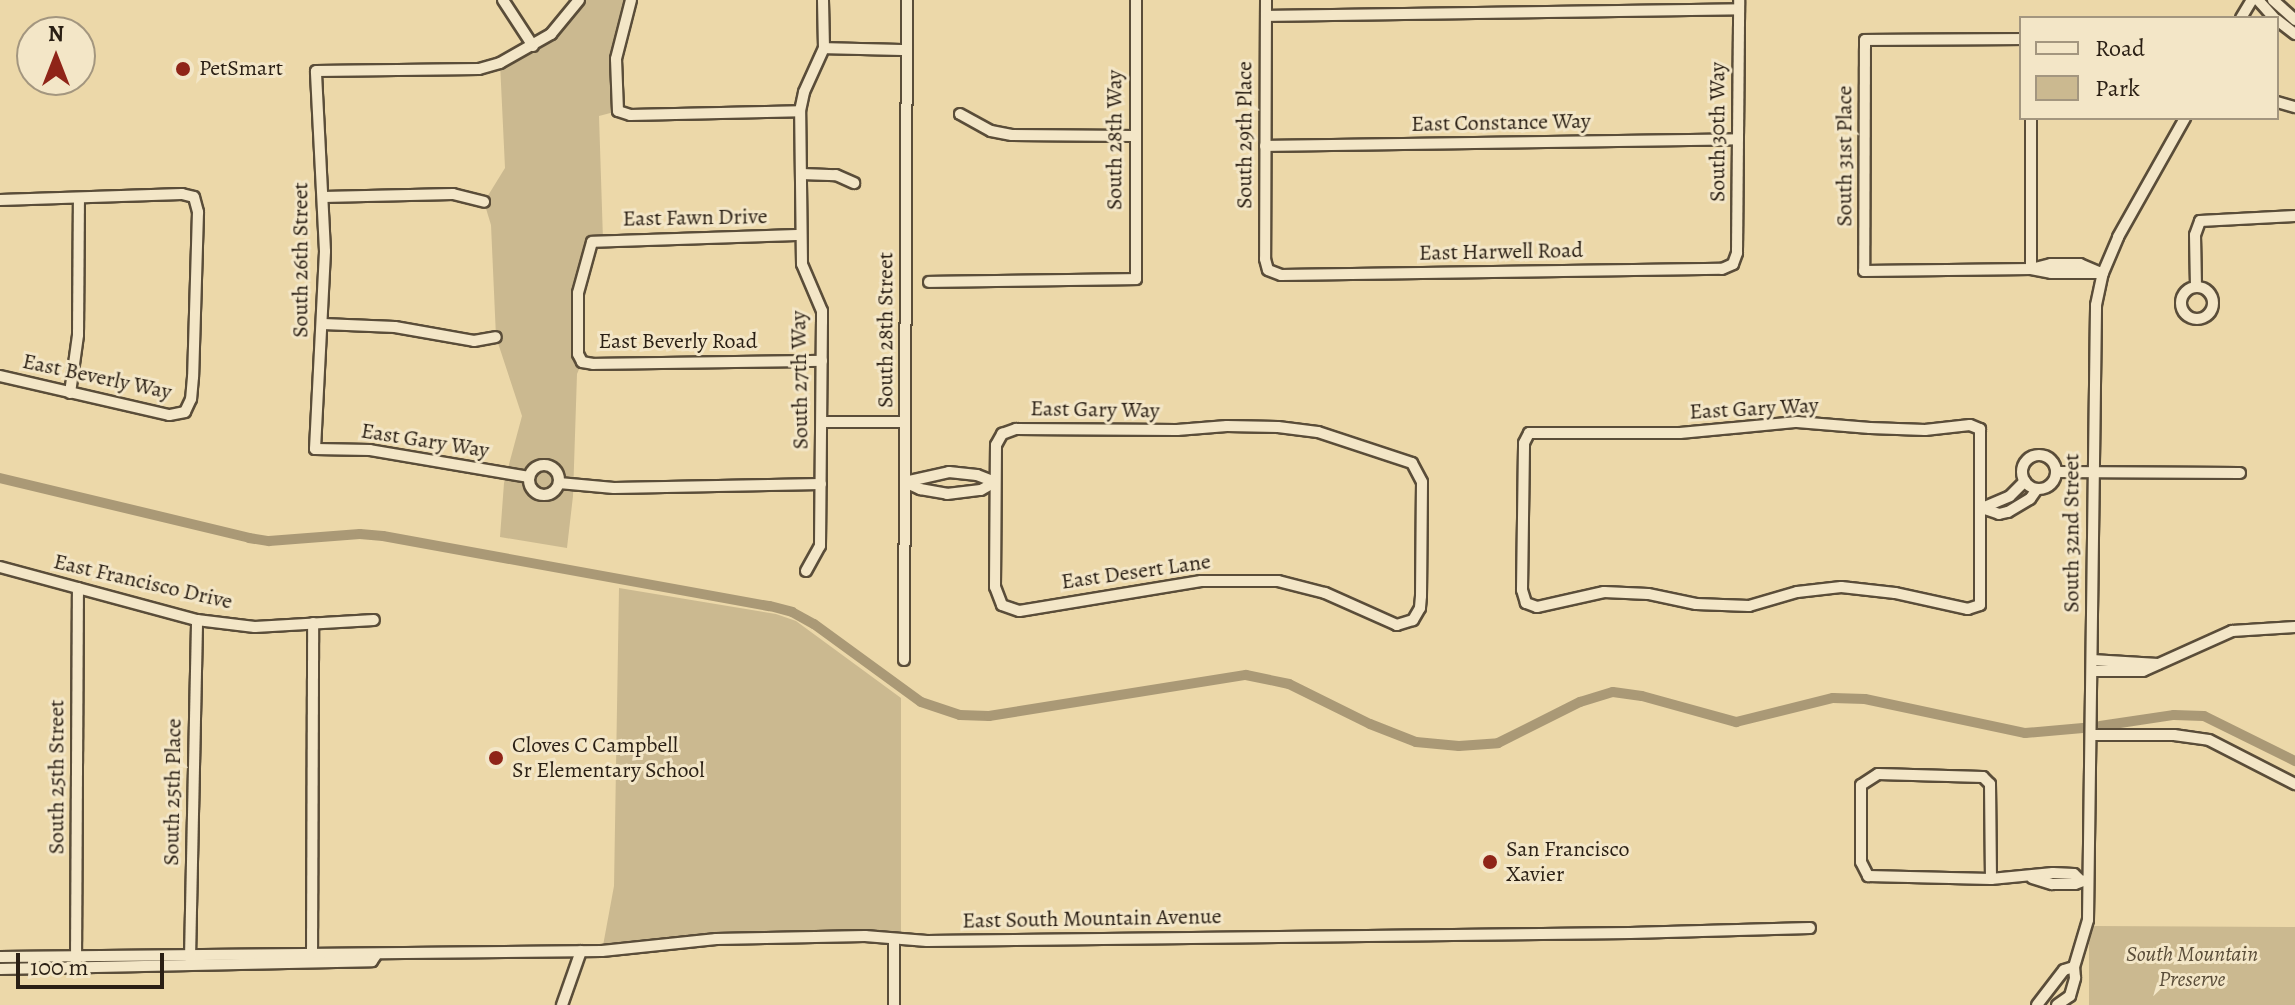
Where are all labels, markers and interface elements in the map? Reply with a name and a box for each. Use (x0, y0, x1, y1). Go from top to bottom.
north arrow (16, 16, 96, 96)
legend (2019, 16, 2279, 120)
text: N (48, 19, 64, 49)
text: Road (2095, 32, 2145, 64)
place label: PetSmart (199, 56, 283, 82)
marker: PetSmart (174, 60, 192, 78)
street label: South 29th Place (1232, 61, 1258, 209)
street label: South 30th Way (1705, 62, 1731, 202)
street label: South 28th Way (1102, 70, 1128, 210)
text: Park (2095, 72, 2140, 104)
street label: South 31st Place (1832, 85, 1858, 227)
street label: East Constance Way (1411, 108, 1591, 138)
street label: South 26th Street (288, 182, 314, 338)
street label: East Fawn Drive (622, 204, 768, 232)
street label: East Harwell Road (1419, 237, 1583, 267)
street label: South 28th Street (873, 252, 899, 408)
street label: South 27th Way (786, 310, 814, 450)
street label: East Beverly Road (598, 329, 758, 355)
street label: East Beverly Way (20, 348, 174, 406)
street label: East Gary Way (1689, 392, 1819, 426)
street label: East Gary Way (1030, 396, 1160, 424)
street label: East Gary Way (359, 418, 491, 464)
street label: South 32nd Street (2059, 453, 2085, 613)
street label: East Desert Lane (1060, 548, 1212, 596)
street label: East Francisco Drive (51, 549, 235, 615)
street label: South 25th Street (44, 700, 70, 854)
street label: South 25th Place (159, 718, 187, 866)
place label: Cloves C Campbell Sr Elementary School (512, 732, 705, 784)
marker: Cloves C Campbell Sr Elementary School (487, 749, 505, 767)
place label: San Francisco Xavier (1506, 836, 1630, 888)
marker: San Francisco Xavier (1481, 853, 1499, 871)
street label: East South Mountain Avenue (962, 904, 1222, 934)
scale bar (20, 937, 168, 987)
park label: South Mountain Preserve (2126, 941, 2258, 992)
text: 100 m (30, 951, 89, 983)

